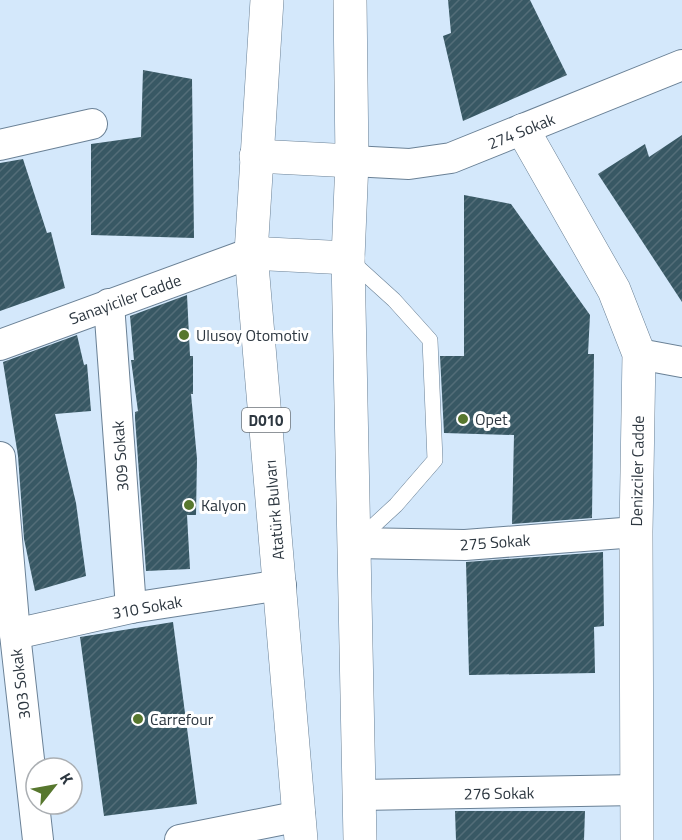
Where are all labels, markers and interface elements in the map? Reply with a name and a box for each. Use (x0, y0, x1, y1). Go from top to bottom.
street label: 274 Sokak (484, 106, 559, 155)
street label: Sanayiciler Cadde (66, 268, 184, 330)
place label: Ulusoy Otomotiv (196, 323, 309, 347)
marker: Ulusoy Otomotiv (177, 328, 191, 342)
place label: Opet (475, 407, 508, 431)
road number: D010 (242, 408, 290, 432)
marker: Opet (456, 412, 470, 426)
street label: Denizciler Cadde (624, 415, 650, 527)
street label: 309 Sokak (106, 420, 134, 492)
street label: Atatürk Bulvarı (258, 459, 290, 561)
place label: Kalyon (201, 493, 246, 517)
marker: Kalyon (182, 498, 196, 512)
street label: 275 Sokak (459, 528, 531, 556)
street label: 310 Sokak (110, 589, 184, 625)
street label: 303 Sokak (4, 647, 36, 721)
place label: Carrefour (150, 707, 214, 731)
marker: Carrefour (131, 712, 145, 726)
north arrow (24, 756, 84, 816)
text: K (54, 768, 80, 789)
street label: 276 Sokak (463, 780, 535, 806)

